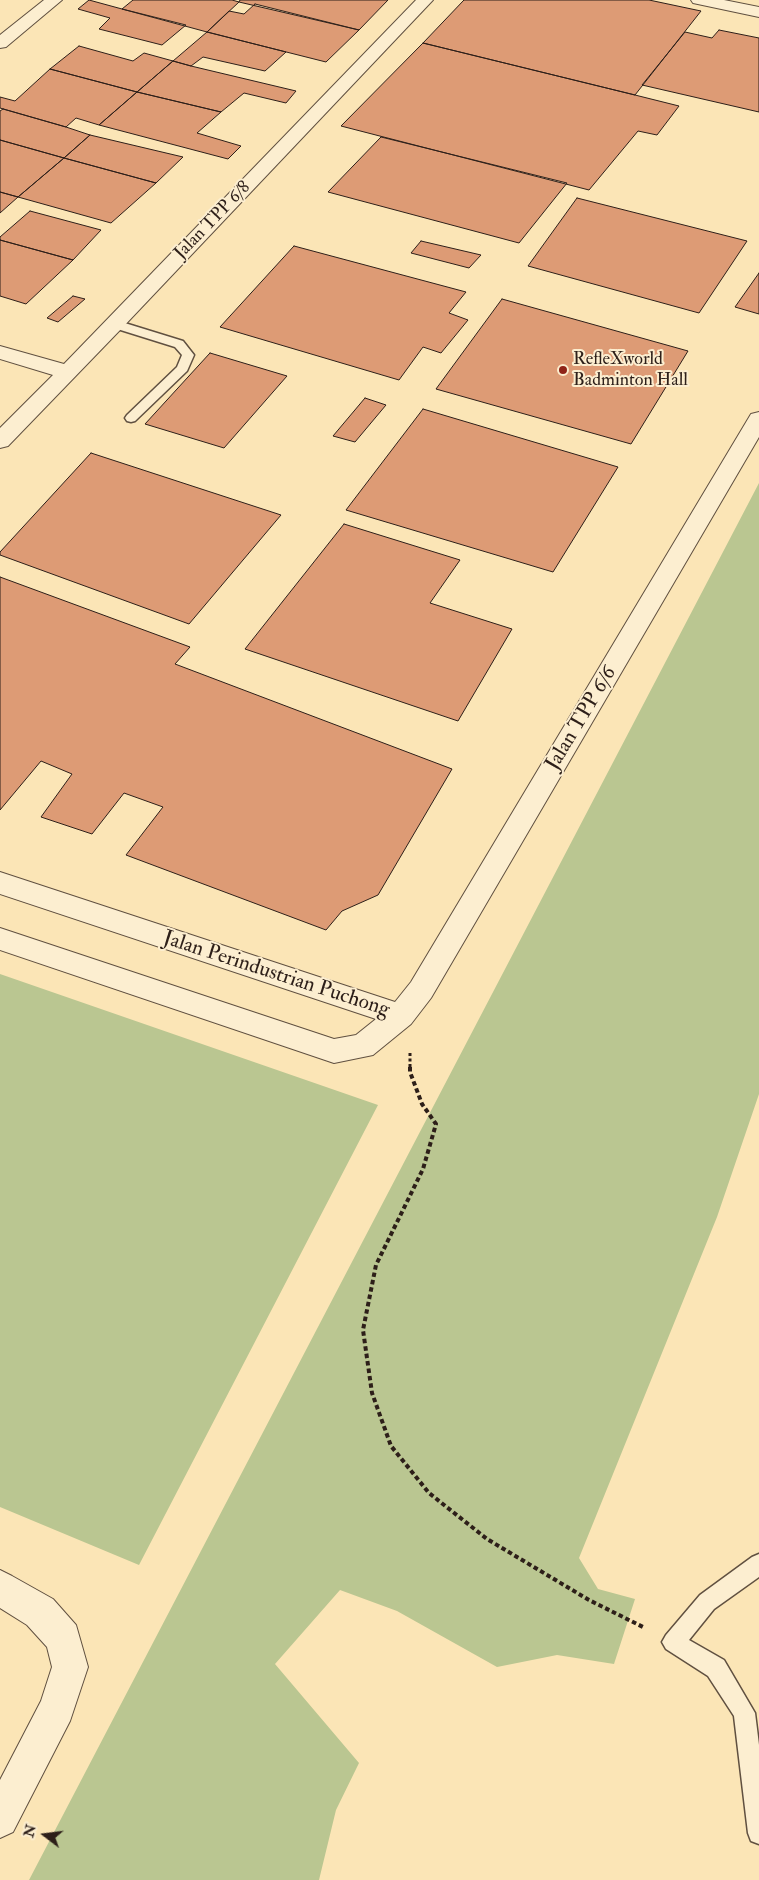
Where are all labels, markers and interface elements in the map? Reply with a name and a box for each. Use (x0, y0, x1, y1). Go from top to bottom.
street label: Jalan TPP 6/8 (170, 178, 256, 264)
place label: RefleXworld Badminton Hall (573, 349, 688, 392)
marker: RefleXworld Badminton Hall (557, 364, 569, 376)
street label: Jalan TPP 6/6 (541, 662, 623, 776)
street label: Jalan Perindustrian Puchong (159, 926, 393, 1024)
north arrow (20, 1810, 70, 1860)
text: N (20, 1823, 40, 1839)

